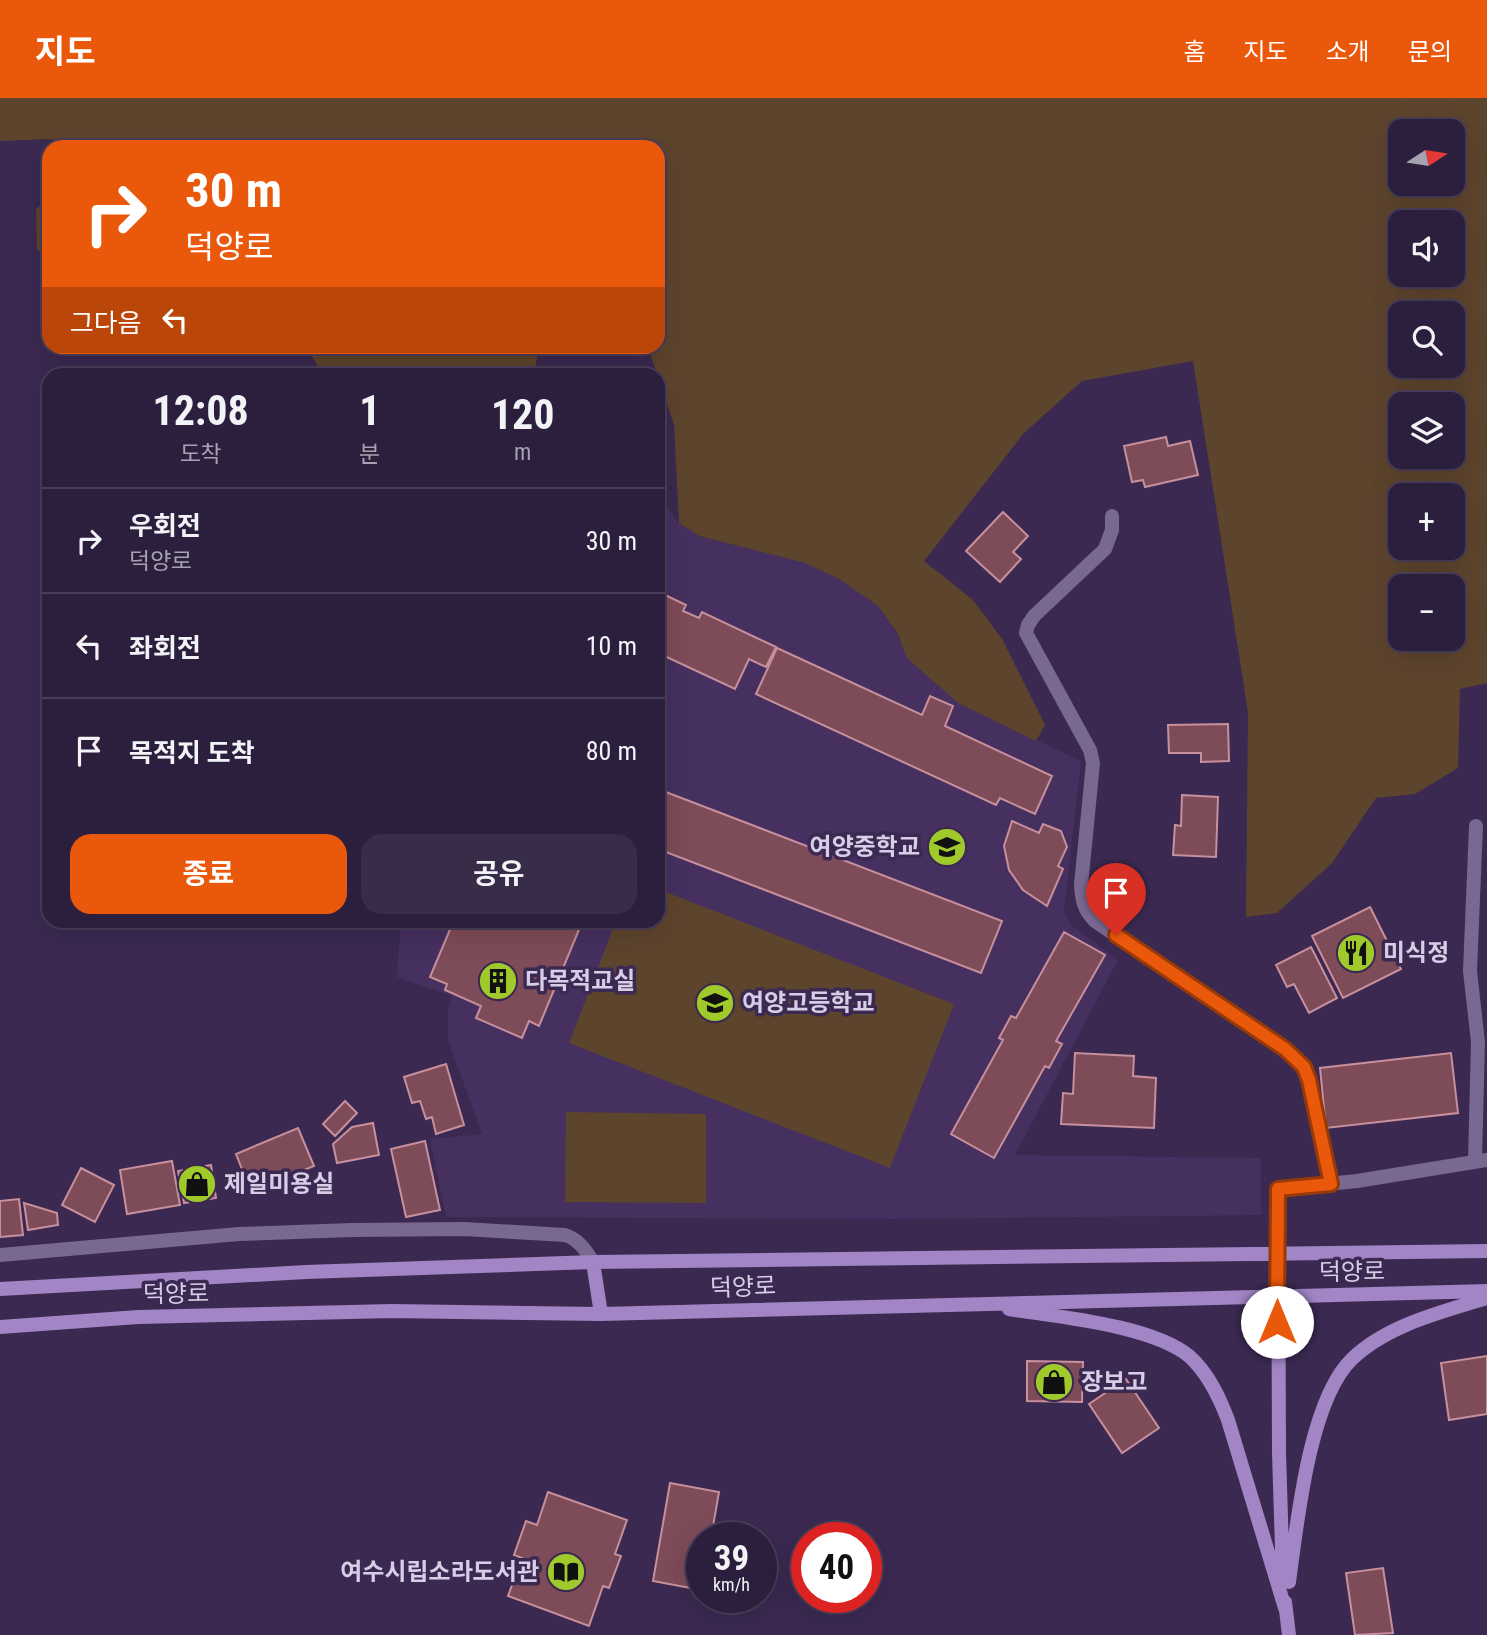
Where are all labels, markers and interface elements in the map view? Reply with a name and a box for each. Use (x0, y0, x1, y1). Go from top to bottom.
text: 지도 (35, 32, 96, 71)
text: 홈 (1183, 38, 1205, 66)
text: 지도 (1243, 38, 1288, 66)
text: 소개 (1326, 38, 1370, 66)
text: 문의 (1408, 38, 1452, 66)
north arrow (1388, 119, 1465, 196)
map controls (1388, 119, 1465, 651)
text: 30 m (185, 162, 282, 219)
icon: right (70, 168, 161, 259)
button: sound (1388, 210, 1465, 287)
text: 덕양로 (185, 228, 273, 266)
icon: left (156, 301, 194, 339)
button: search (1388, 301, 1465, 378)
text: 그다음 (70, 308, 142, 338)
text: 12:08 (152, 386, 249, 435)
text: 1 (359, 386, 380, 435)
text: 120 (491, 390, 555, 439)
button: layers (1388, 392, 1465, 469)
text: m (514, 439, 531, 466)
text: 도착 (179, 441, 222, 468)
text: 분 (359, 441, 380, 468)
button: + (1388, 483, 1465, 560)
text: 우회전 (129, 511, 201, 541)
icon: right (70, 522, 108, 560)
text: 30 m (586, 526, 637, 556)
text: 덕양로 (129, 548, 192, 575)
button: − (1388, 574, 1465, 651)
icon: left (70, 627, 108, 665)
text: 10 m (586, 631, 637, 661)
text: 좌회전 (129, 633, 201, 663)
icon: arrive (70, 732, 108, 770)
text: 80 m (586, 736, 637, 766)
text: 목적지 도착 (129, 738, 255, 768)
school or university icon: 여양중학교 (926, 826, 968, 868)
place label: 여양중학교 (810, 833, 920, 861)
button: 종료 (70, 834, 347, 914)
button: 공유 (361, 834, 637, 914)
pin (1086, 863, 1146, 935)
icon: arrive (1097, 874, 1135, 912)
restaurant icon: 미식정 (1335, 932, 1377, 974)
place label: 미식정 (1383, 939, 1449, 967)
building icon: 다목적교실 (477, 960, 519, 1002)
place label: 다목적교실 (525, 967, 635, 995)
school or university icon: 여양고등학교 (694, 982, 736, 1024)
place label: 여양고등학교 (742, 989, 874, 1017)
shop icon: 제일미용실 (176, 1163, 218, 1205)
place label: 제일미용실 (224, 1170, 334, 1198)
street label: 덕양로 (1319, 1257, 1385, 1287)
street label: 덕양로 (709, 1272, 777, 1302)
street label: 덕양로 (143, 1279, 209, 1309)
position arrow (1240, 1285, 1314, 1359)
shop icon: 장보고 (1033, 1361, 1075, 1403)
place label: 장보고 (1081, 1368, 1147, 1396)
speed limit sign: 40 (791, 1522, 882, 1613)
text: 39 (714, 1538, 749, 1579)
library icon: 여수시립소라도서관 (545, 1551, 587, 1593)
place label: 여수시립소라도서관 (340, 1558, 539, 1586)
text: km/h (713, 1574, 750, 1595)

